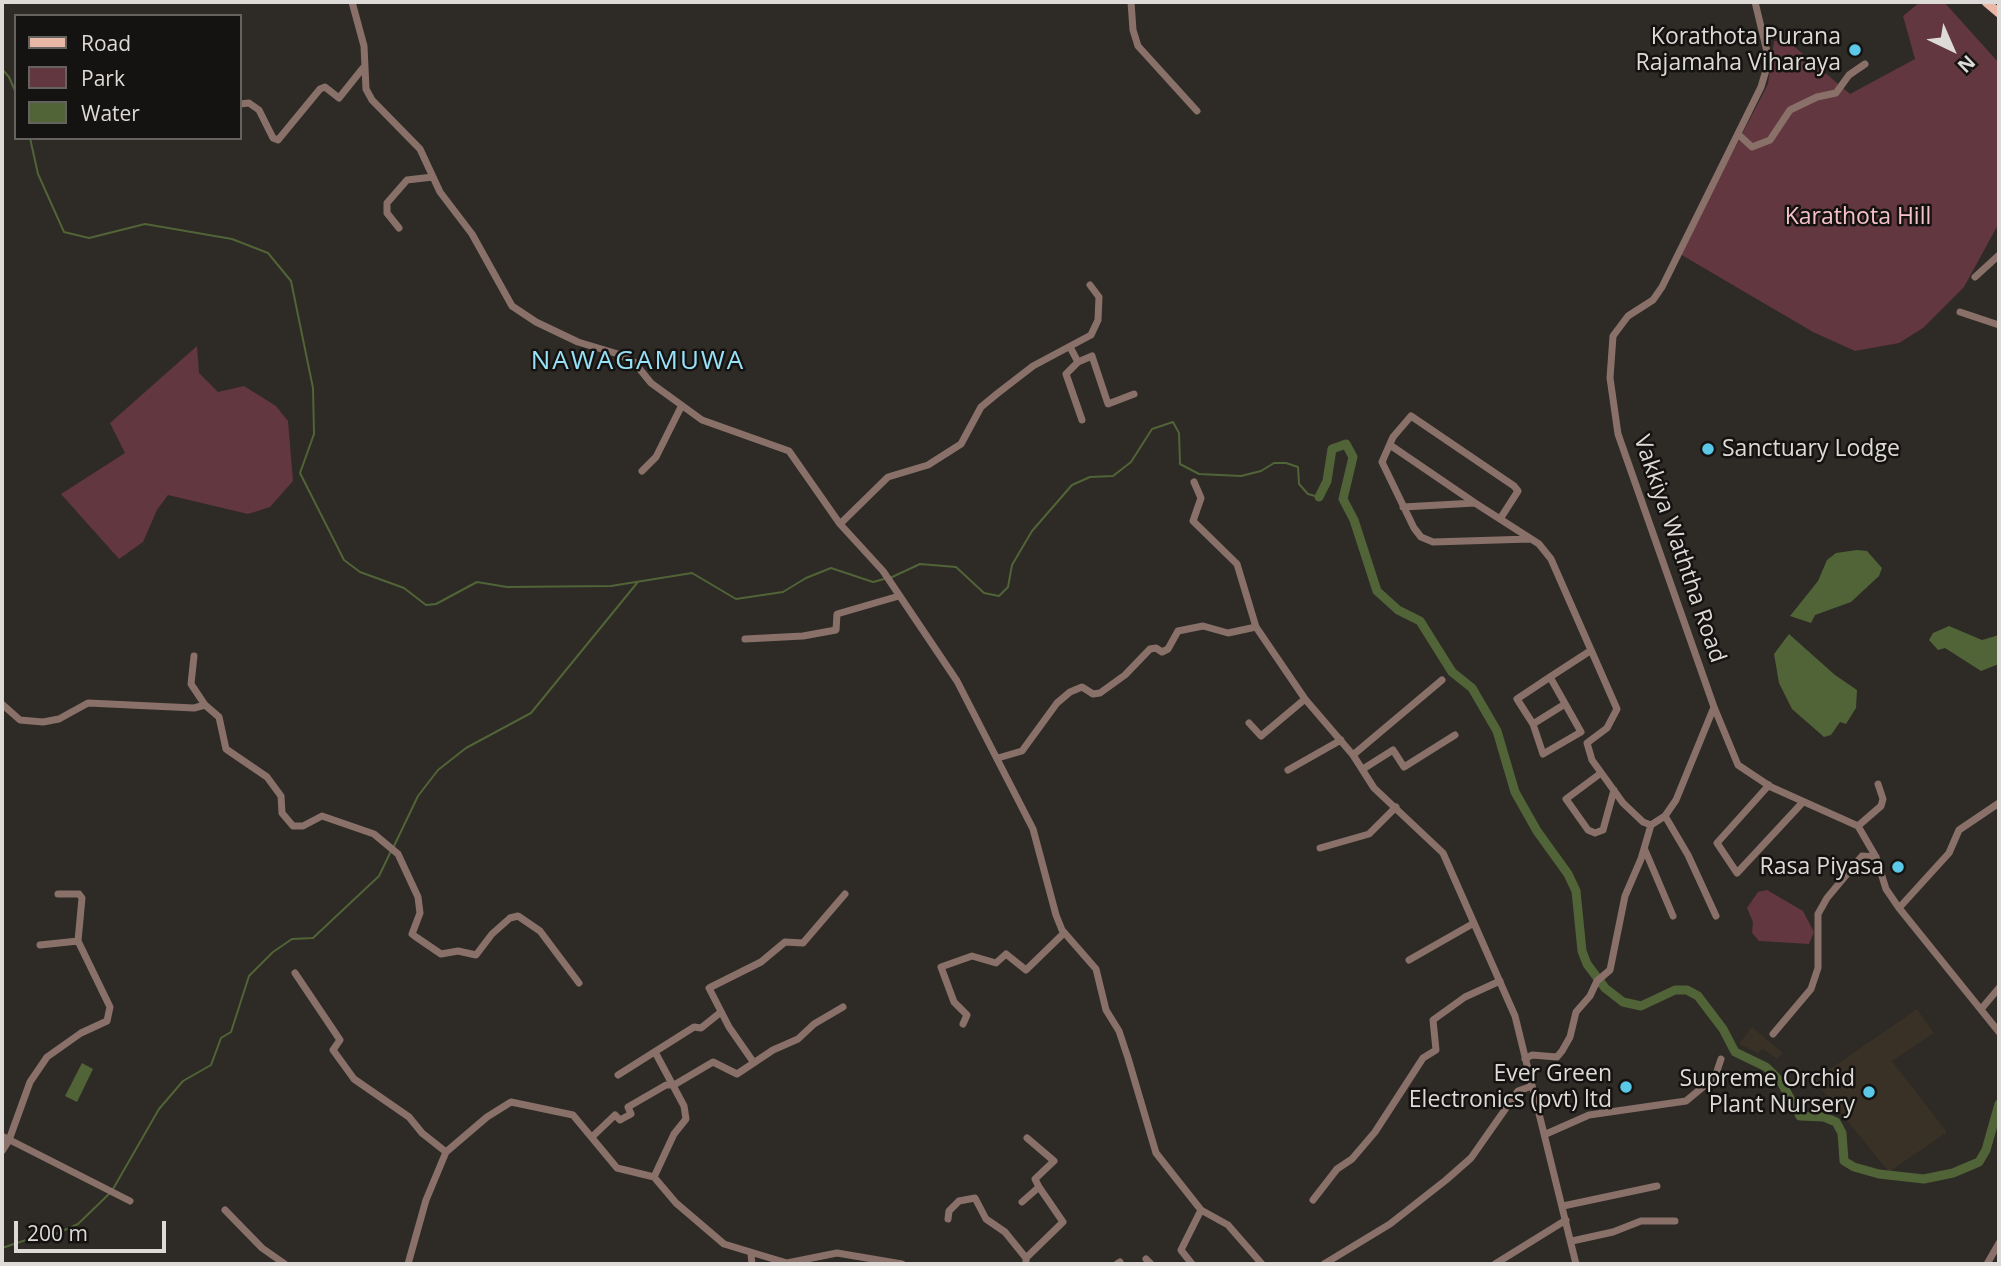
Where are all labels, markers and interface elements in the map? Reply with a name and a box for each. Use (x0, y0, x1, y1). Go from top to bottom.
legend (14, 14, 242, 140)
north arrow (1917, 14, 1987, 84)
place label: Korathota Purana Rajamaha Viharaya (1636, 23, 1841, 77)
text: Road (81, 29, 131, 57)
marker: Korathota Purana Rajamaha Viharaya (1847, 42, 1863, 58)
text: N (1952, 49, 1981, 79)
text: Park (81, 64, 125, 92)
text: Water (81, 99, 140, 127)
park label: Karathota Hill (1785, 203, 1931, 231)
district label: NAWAGAMUWA (532, 346, 744, 378)
street label: Vakkiya Waththa Road (1627, 432, 1731, 666)
place label: Sanctuary Lodge (1722, 435, 1900, 463)
marker: Sanctuary Lodge (1700, 441, 1716, 457)
place label: Rasa Piyasa (1760, 853, 1884, 881)
marker: Rasa Piyasa (1890, 859, 1906, 875)
place label: Ever Green Electronics (pvt) ltd (1409, 1060, 1612, 1114)
place label: Supreme Orchid Plant Nursery (1679, 1065, 1855, 1119)
marker: Ever Green Electronics (pvt) ltd (1618, 1079, 1634, 1095)
marker: Supreme Orchid Plant Nursery (1861, 1084, 1877, 1100)
scale bar (18, 1206, 170, 1250)
text: 200 m (27, 1219, 88, 1247)

